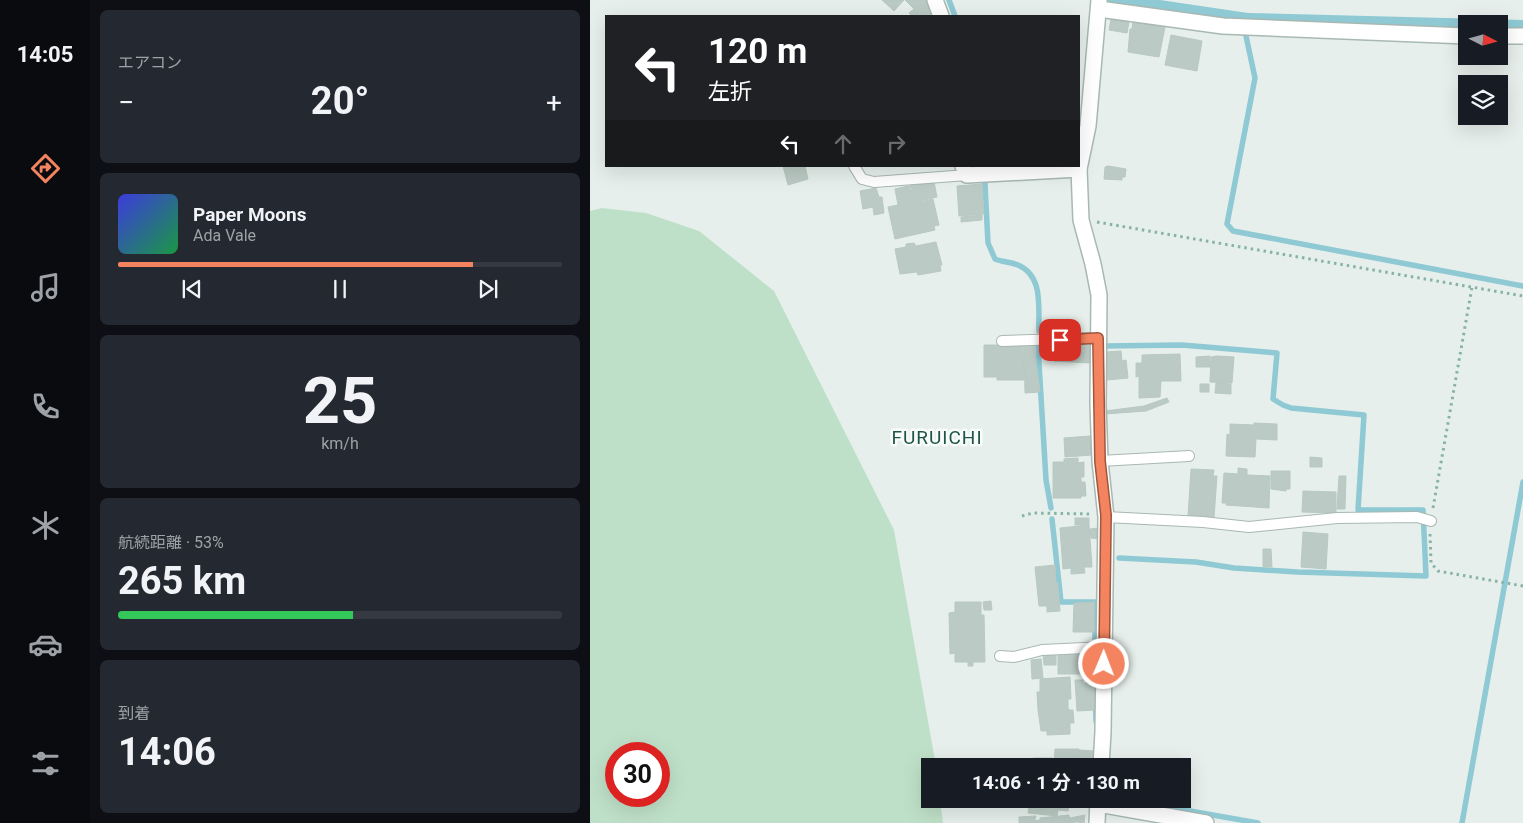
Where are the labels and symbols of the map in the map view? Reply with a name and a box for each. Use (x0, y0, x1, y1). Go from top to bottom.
north arrow (1458, 15, 1508, 65)
pin (1039, 319, 1081, 361)
district label: FURUICHI (891, 426, 983, 449)
position arrow (1077, 637, 1129, 689)
speed limit sign: 30 (605, 742, 670, 807)

